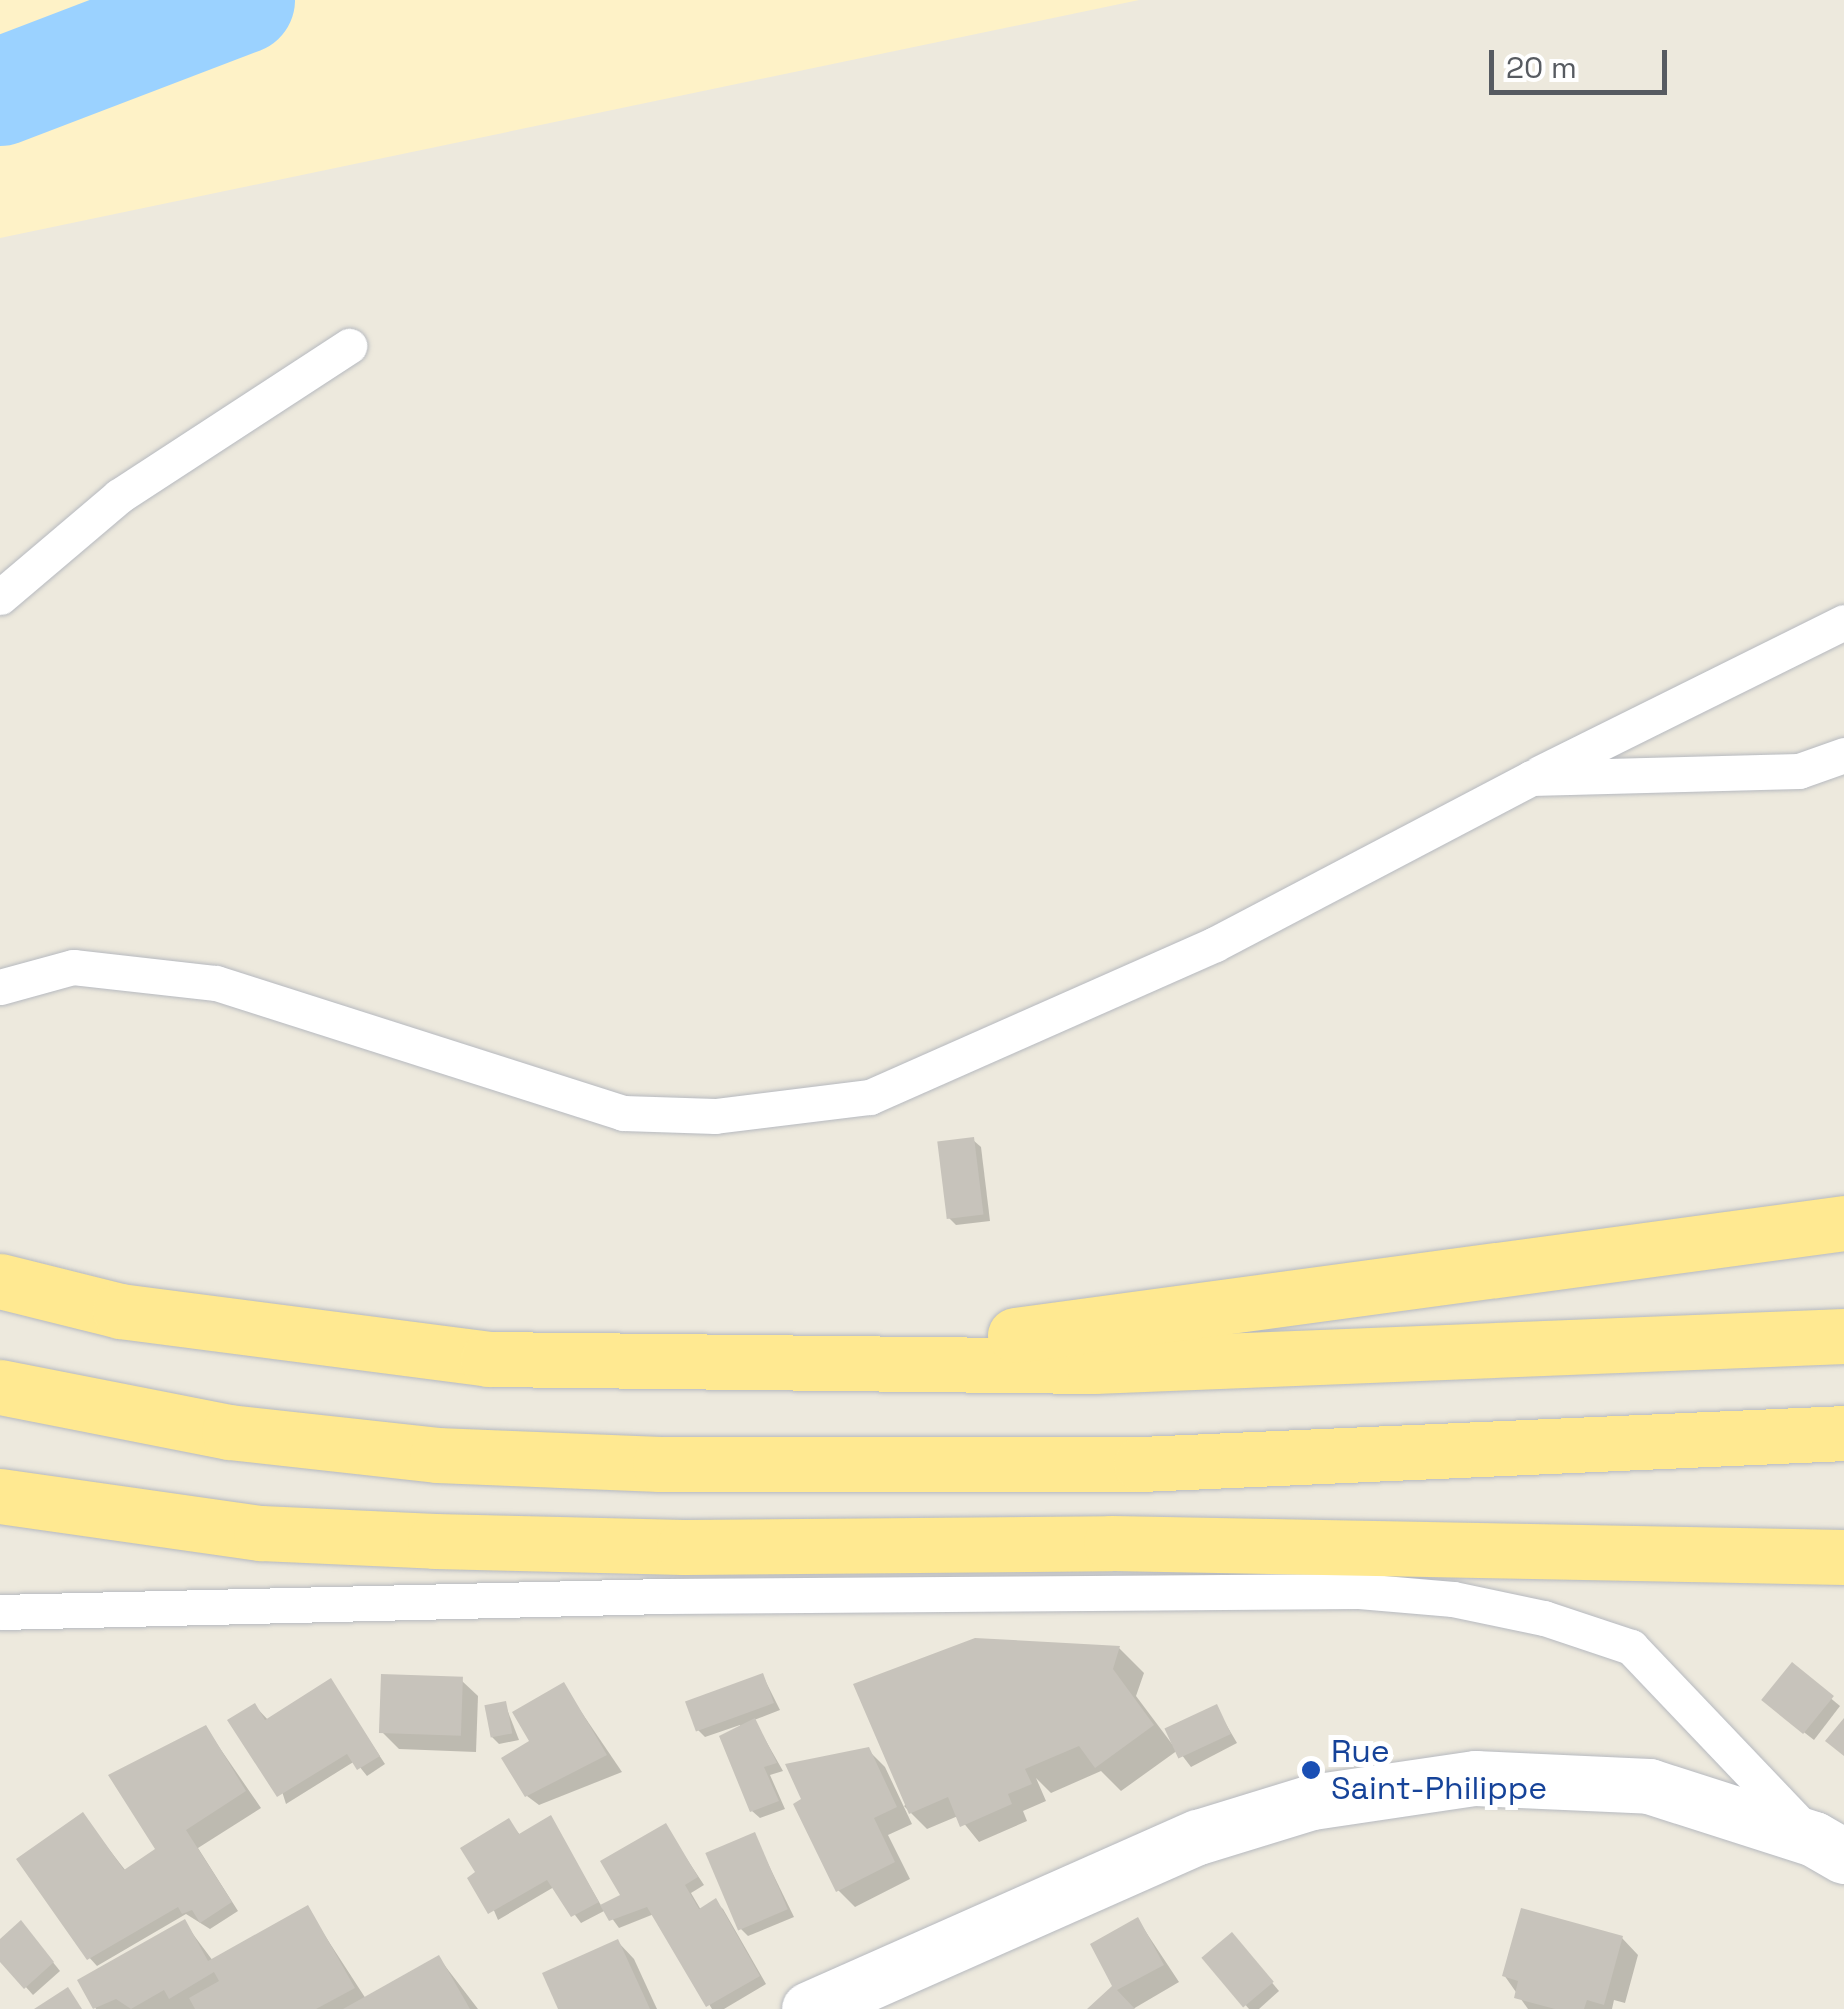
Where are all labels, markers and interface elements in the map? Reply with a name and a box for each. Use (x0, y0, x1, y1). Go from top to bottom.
scale bar (1494, 30, 1672, 92)
text: 20 m (1506, 48, 1577, 87)
place label: Rue Saint-Philippe (1331, 1733, 1547, 1808)
marker: Rue Saint-Philippe (1300, 1759, 1322, 1781)

